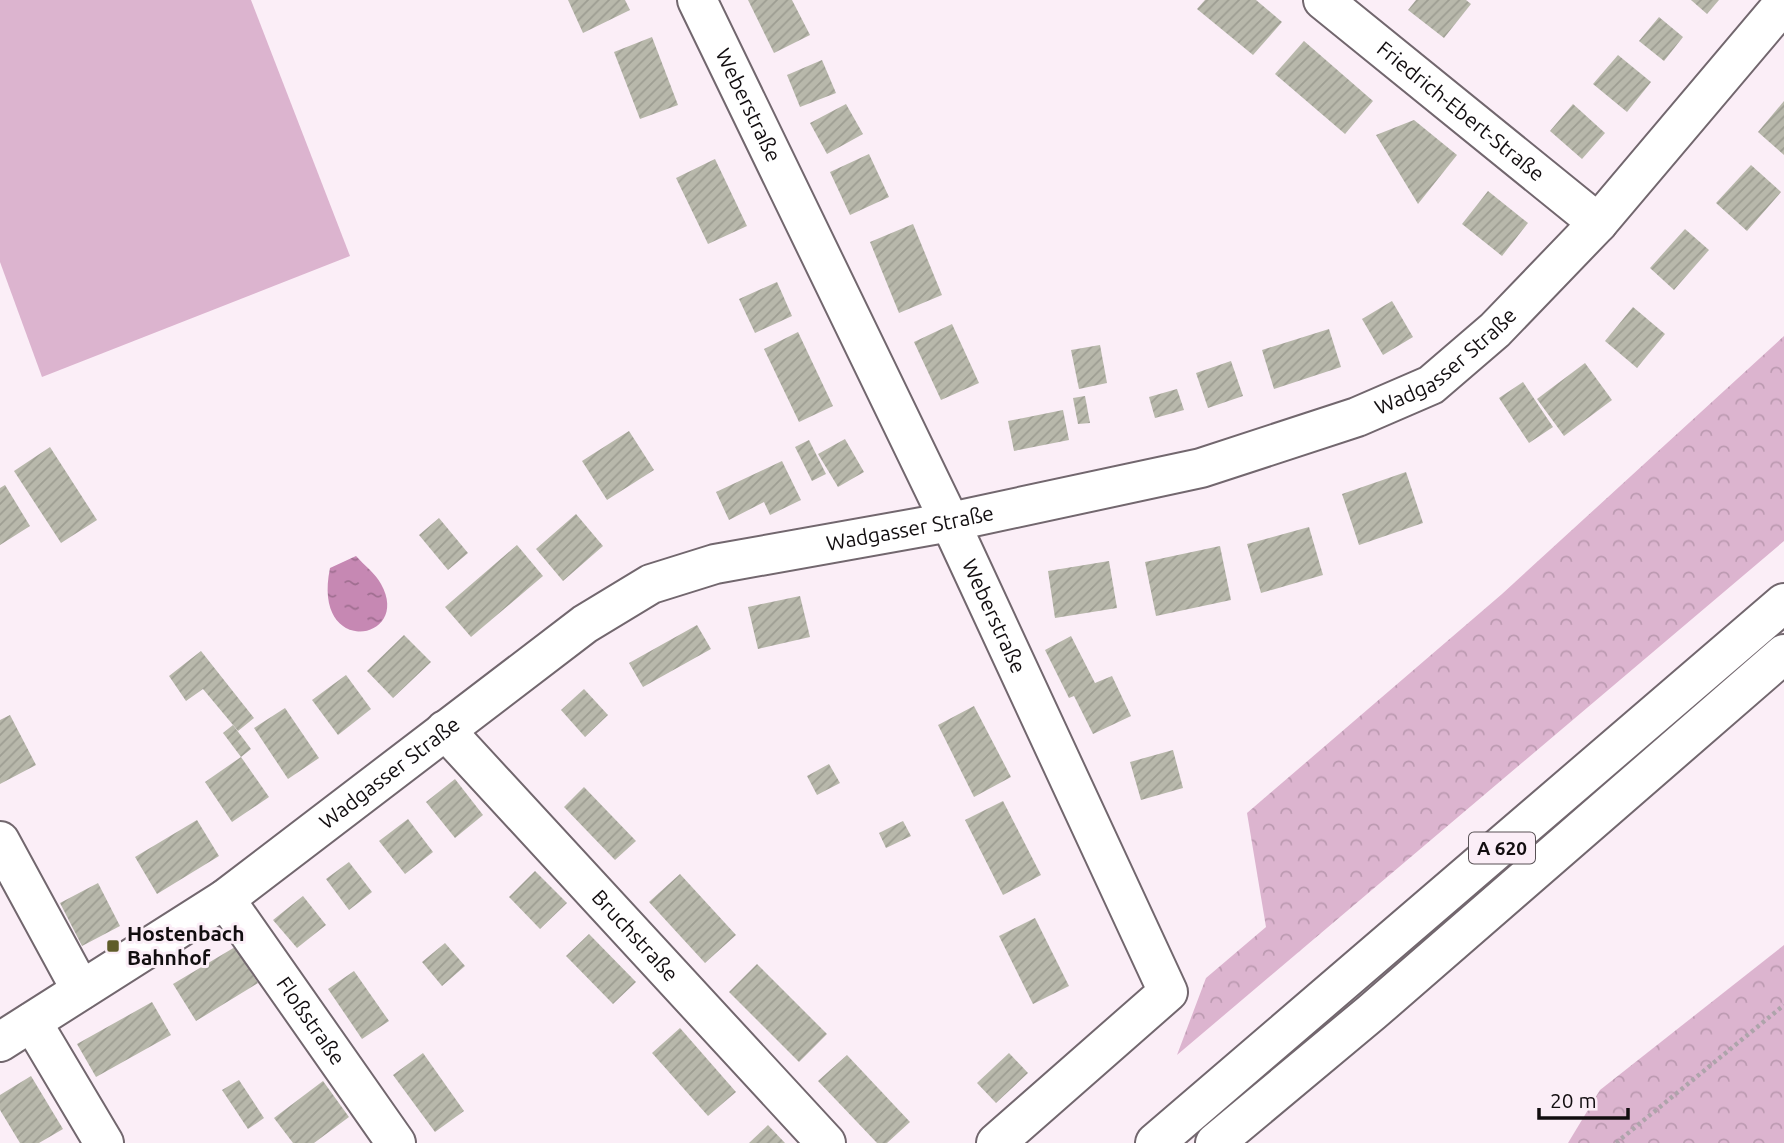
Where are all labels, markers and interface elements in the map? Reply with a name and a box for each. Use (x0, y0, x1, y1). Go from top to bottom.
street label: Friedrich-Ebert-Straße (1373, 36, 1550, 186)
street label: Weberstraße (711, 44, 787, 165)
street label: Wadgasser Straße (1371, 303, 1521, 419)
street label: Wadgasser Straße (824, 500, 996, 555)
street label: Weberstraße (958, 555, 1031, 677)
street label: Wadgasser Straße (314, 711, 464, 833)
road number: A 620 (1469, 832, 1535, 863)
street label: Bruchstraße (588, 885, 684, 986)
place label: Hostenbach Bahnhof (127, 921, 244, 969)
marker: Hostenbach Bahnhof (105, 938, 121, 954)
street label: Floßstraße (272, 972, 350, 1069)
scale bar (1539, 1076, 1628, 1120)
text: 20 m (1550, 1088, 1597, 1112)

